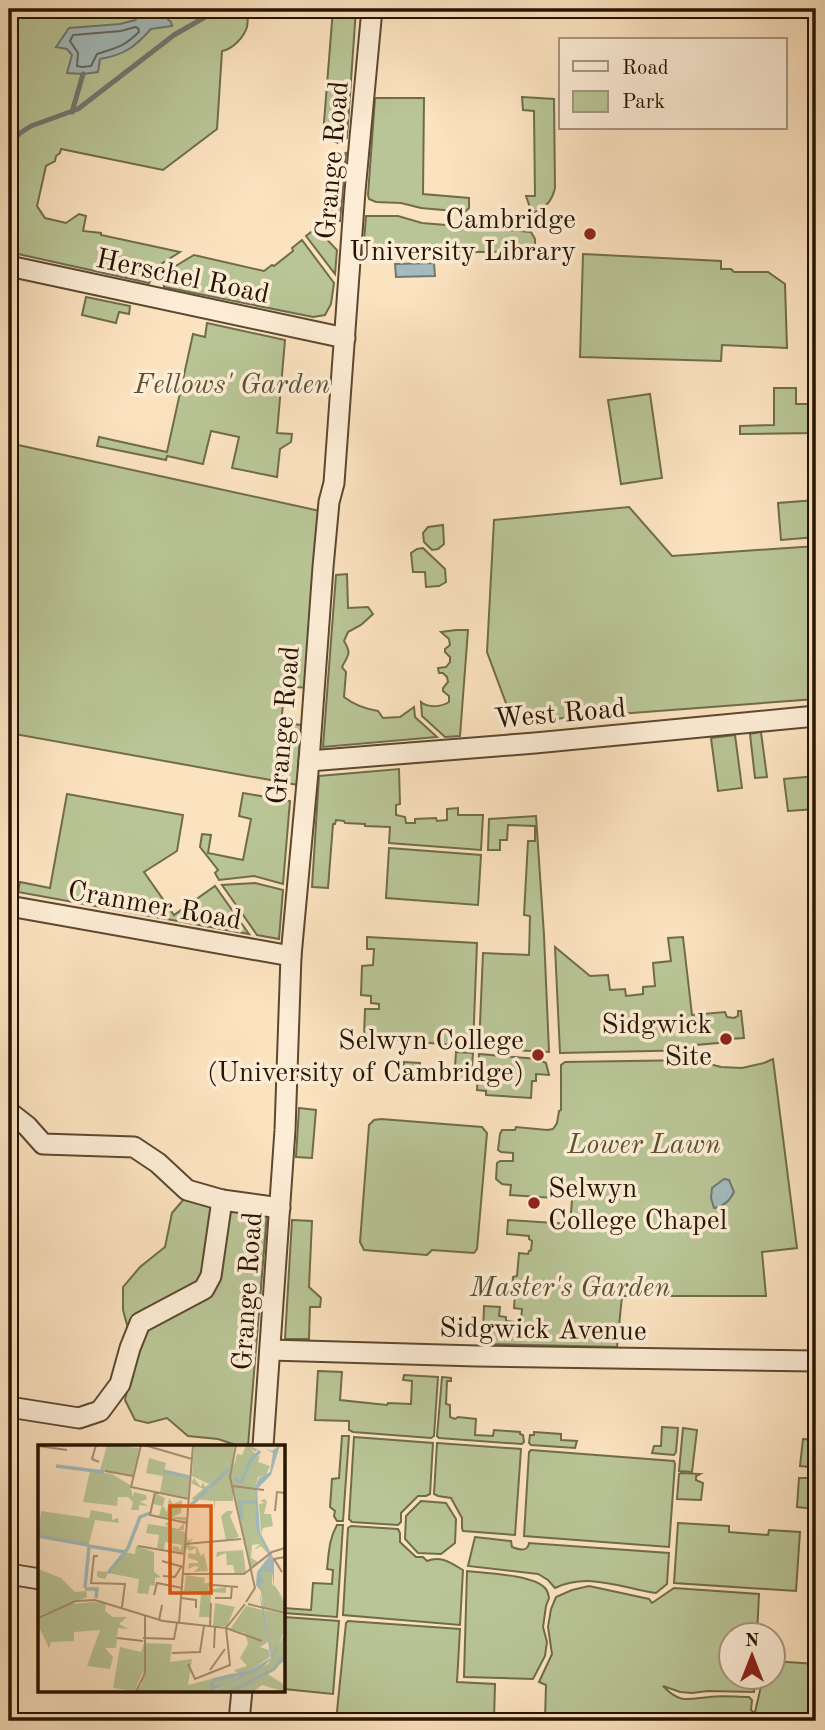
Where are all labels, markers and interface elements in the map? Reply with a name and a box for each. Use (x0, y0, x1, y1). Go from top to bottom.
legend (559, 38, 786, 130)
text: Road (622, 58, 669, 79)
street label: Grange Road (313, 80, 355, 241)
text: Park (622, 92, 665, 113)
place label: Cambridge University Library (349, 207, 576, 267)
marker: Cambridge University Library (582, 226, 598, 242)
street label: Herschel Road (93, 246, 272, 310)
park label: Fellows' Garden (133, 372, 330, 400)
street label: Grange Road (264, 645, 306, 806)
street label: West Road (493, 695, 627, 735)
street label: Cranmer Road (65, 878, 244, 936)
place label: Sidgwick Site (601, 1012, 712, 1072)
place label: Selwyn College (University of Cambridge) (207, 1028, 524, 1088)
marker: Sidgwick Site (718, 1031, 734, 1047)
marker: Selwyn College (University of Cambridge) (530, 1047, 546, 1063)
park label: Lower Lawn (566, 1132, 721, 1160)
place label: Selwyn College Chapel (548, 1176, 727, 1236)
marker: Selwyn College Chapel (526, 1195, 542, 1211)
street label: Grange Road (229, 1211, 268, 1371)
park label: Master's Garden (469, 1275, 670, 1303)
street label: Sidgwick Avenue (439, 1315, 647, 1347)
inset map (38, 1445, 285, 1692)
north arrow (716, 1622, 786, 1692)
text: N (745, 1632, 760, 1651)

